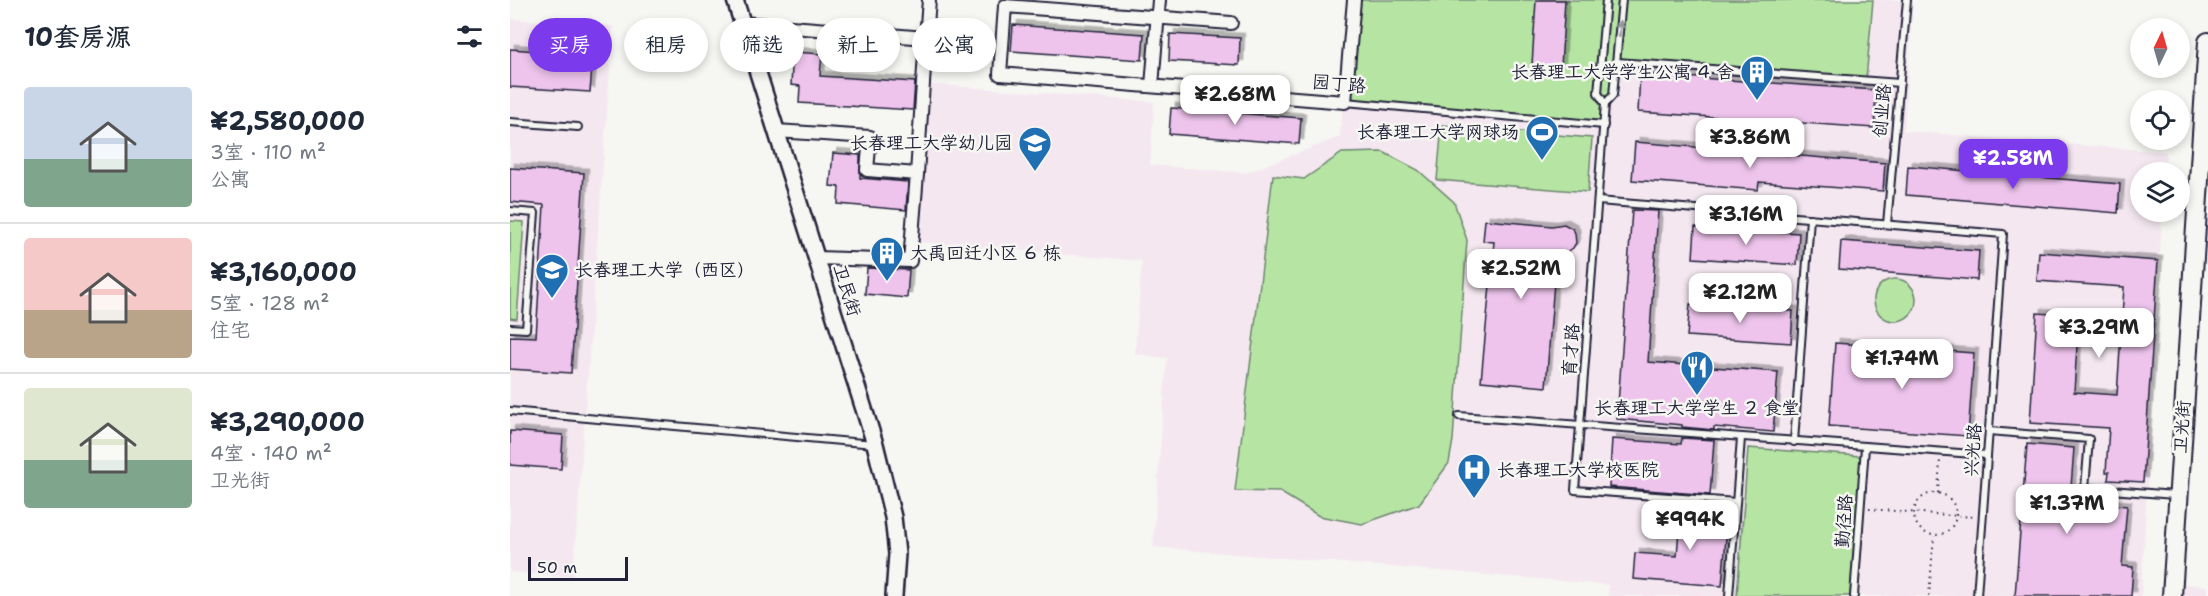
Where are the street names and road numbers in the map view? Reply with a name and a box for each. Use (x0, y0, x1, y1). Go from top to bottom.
street label: 园丁路 (1311, 70, 1367, 98)
street label: 创业路 (1868, 83, 1896, 139)
street label: 卫民街 (828, 261, 866, 319)
street label: 育才路 (1557, 322, 1585, 378)
street label: 卫光街 (2168, 399, 2196, 455)
street label: 兴光路 (1959, 422, 1987, 478)
street label: 勤径路 (1830, 493, 1858, 549)

